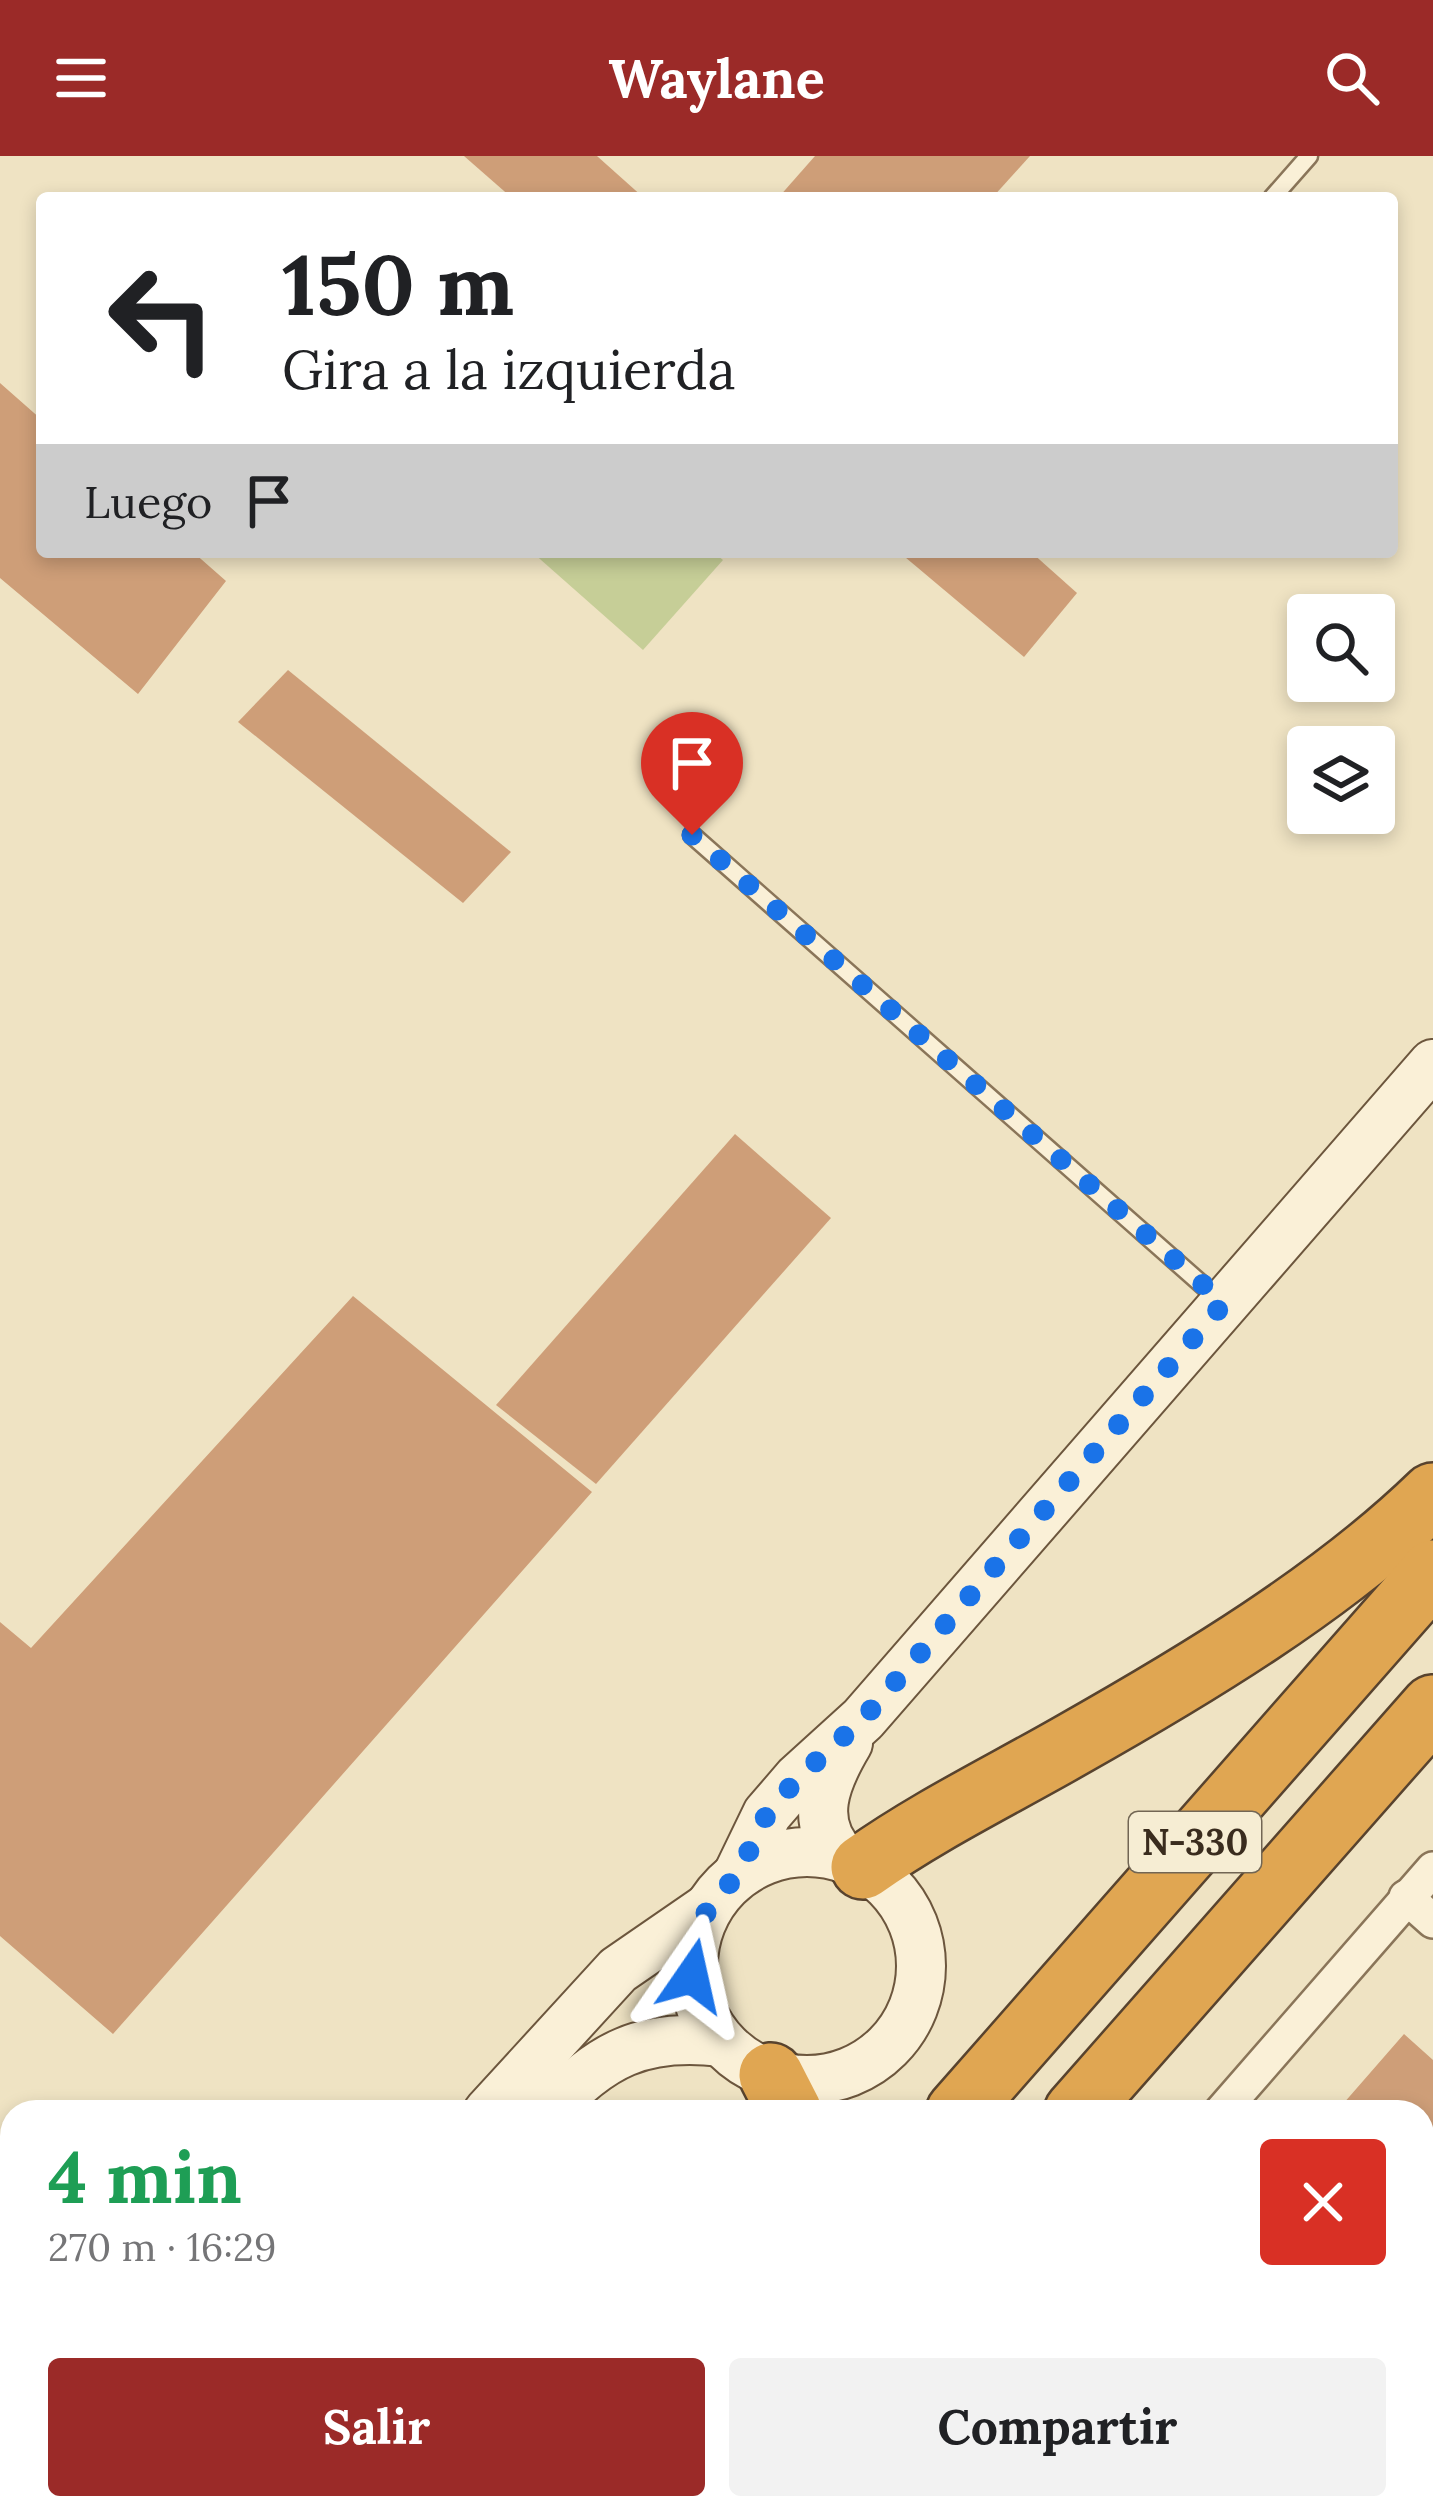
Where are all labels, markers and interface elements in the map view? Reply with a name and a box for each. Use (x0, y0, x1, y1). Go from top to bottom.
text: Waylane (608, 44, 825, 113)
icon: menu (48, 45, 114, 111)
icon: search (1319, 45, 1385, 111)
text: 150 m (282, 230, 514, 338)
icon: left (84, 240, 240, 396)
text: Gira a la izquierda (282, 335, 736, 404)
icon: arrive (236, 468, 302, 534)
text: Luego (84, 473, 212, 530)
map controls (1287, 594, 1395, 834)
button: search (1287, 594, 1395, 702)
pin (641, 712, 743, 835)
button: layers (1287, 726, 1395, 834)
icon: arrive (659, 730, 725, 796)
road number: N-330 (1129, 1812, 1261, 1872)
position arrow (629, 1913, 755, 2039)
text: 4 min (48, 2131, 242, 2223)
button: close (1260, 2139, 1386, 2265)
text: 270 m · 16:29 (48, 2222, 277, 2272)
button: Salir (48, 2358, 705, 2496)
button: Compartir (729, 2358, 1386, 2496)

